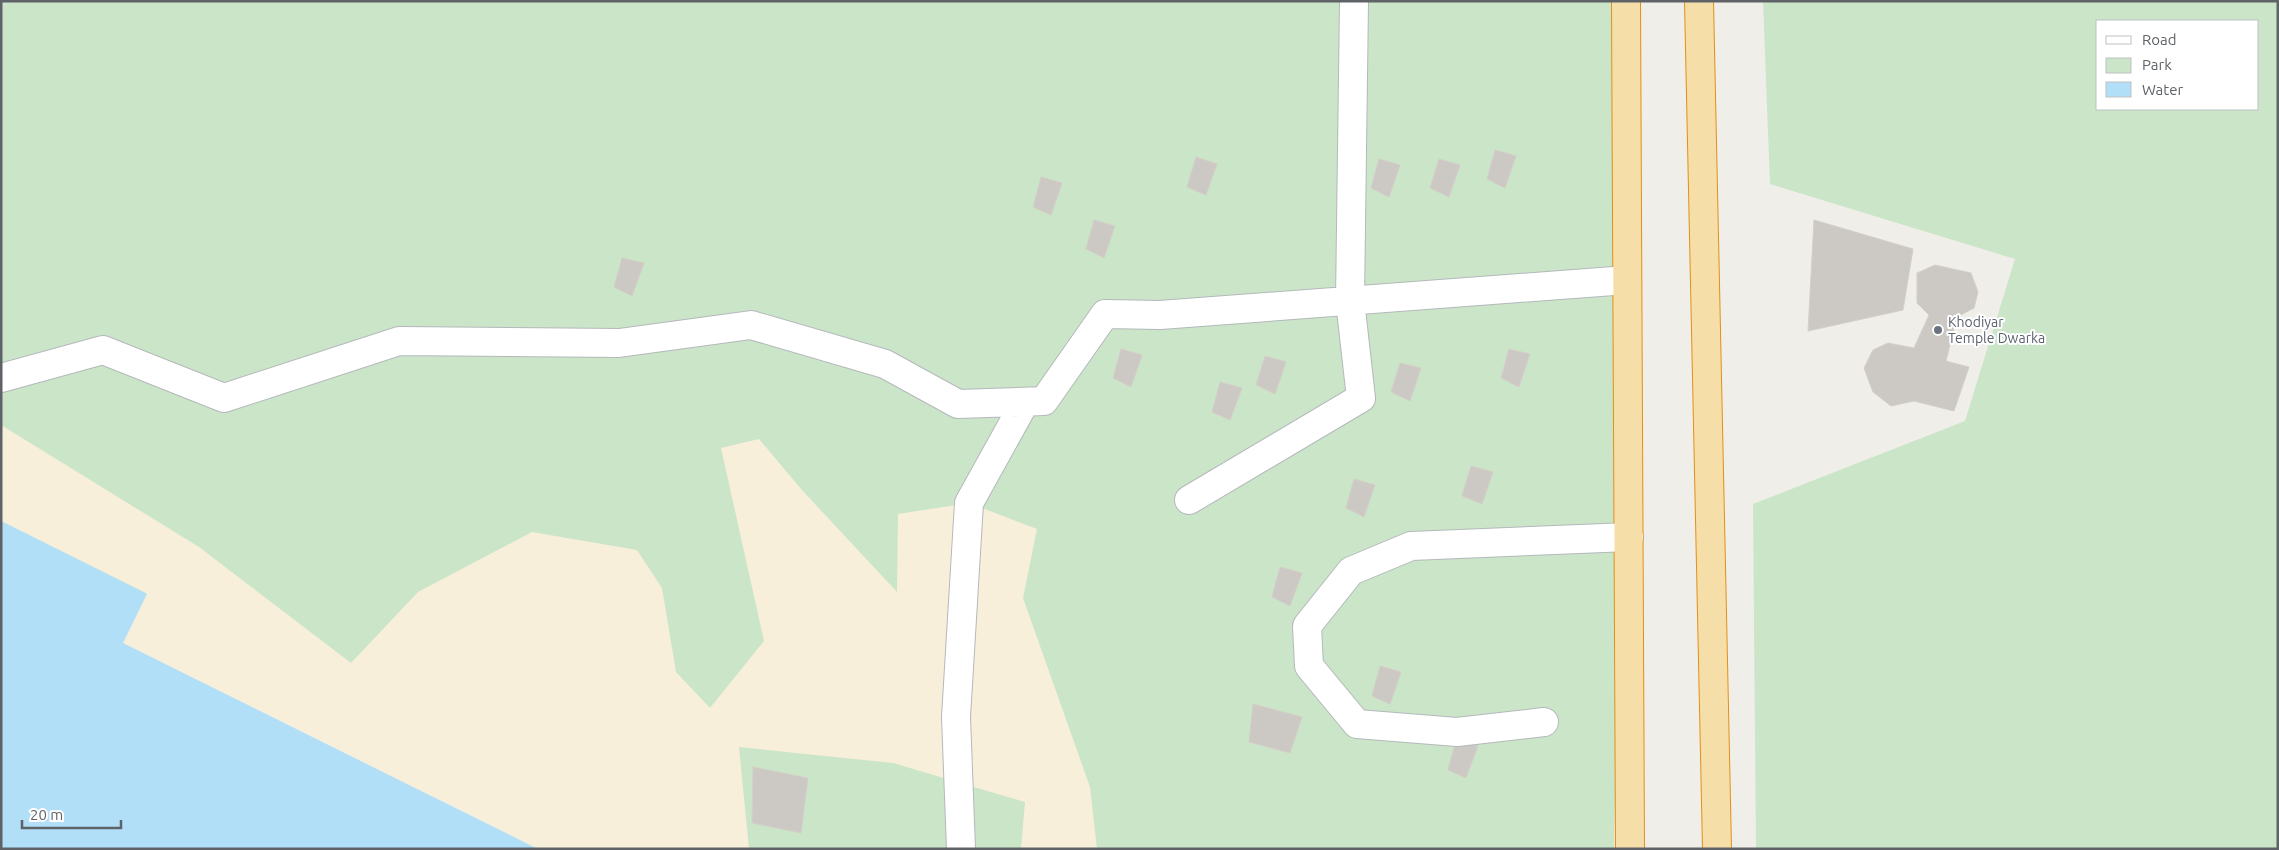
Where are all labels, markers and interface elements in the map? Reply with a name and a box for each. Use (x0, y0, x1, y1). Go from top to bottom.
legend (2096, 20, 2259, 110)
text: Road (2142, 31, 2177, 48)
text: Park (2142, 56, 2172, 73)
text: Water (2142, 81, 2183, 98)
place label: Khodiyar Temple Dwarka (1948, 314, 2045, 346)
marker: Khodiyar Temple Dwarka (1932, 324, 1944, 336)
scale bar (22, 798, 121, 830)
text: 20 m (30, 806, 63, 823)

